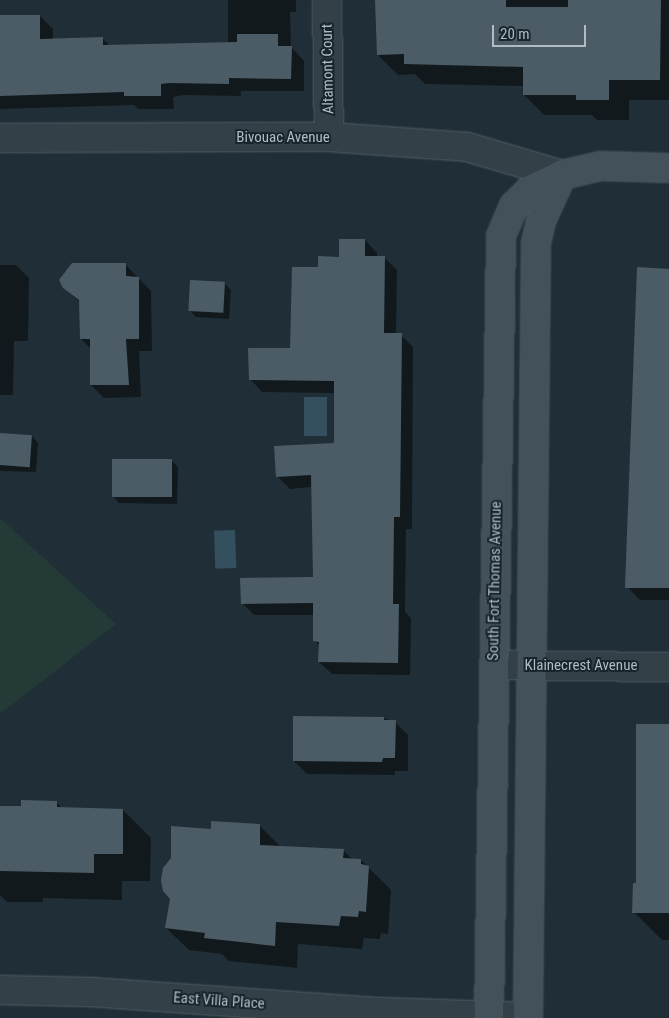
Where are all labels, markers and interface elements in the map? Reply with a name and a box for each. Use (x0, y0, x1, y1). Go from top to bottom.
scale bar (494, 15, 588, 47)
street label: Altamont Court (318, 24, 338, 114)
text: 20 m (500, 25, 530, 43)
street label: Bivouac Avenue (236, 129, 330, 147)
street label: South Fort Thomas Avenue (485, 501, 505, 661)
street label: Klainecrest Avenue (525, 657, 637, 675)
street label: East Villa Place (173, 989, 265, 1013)

